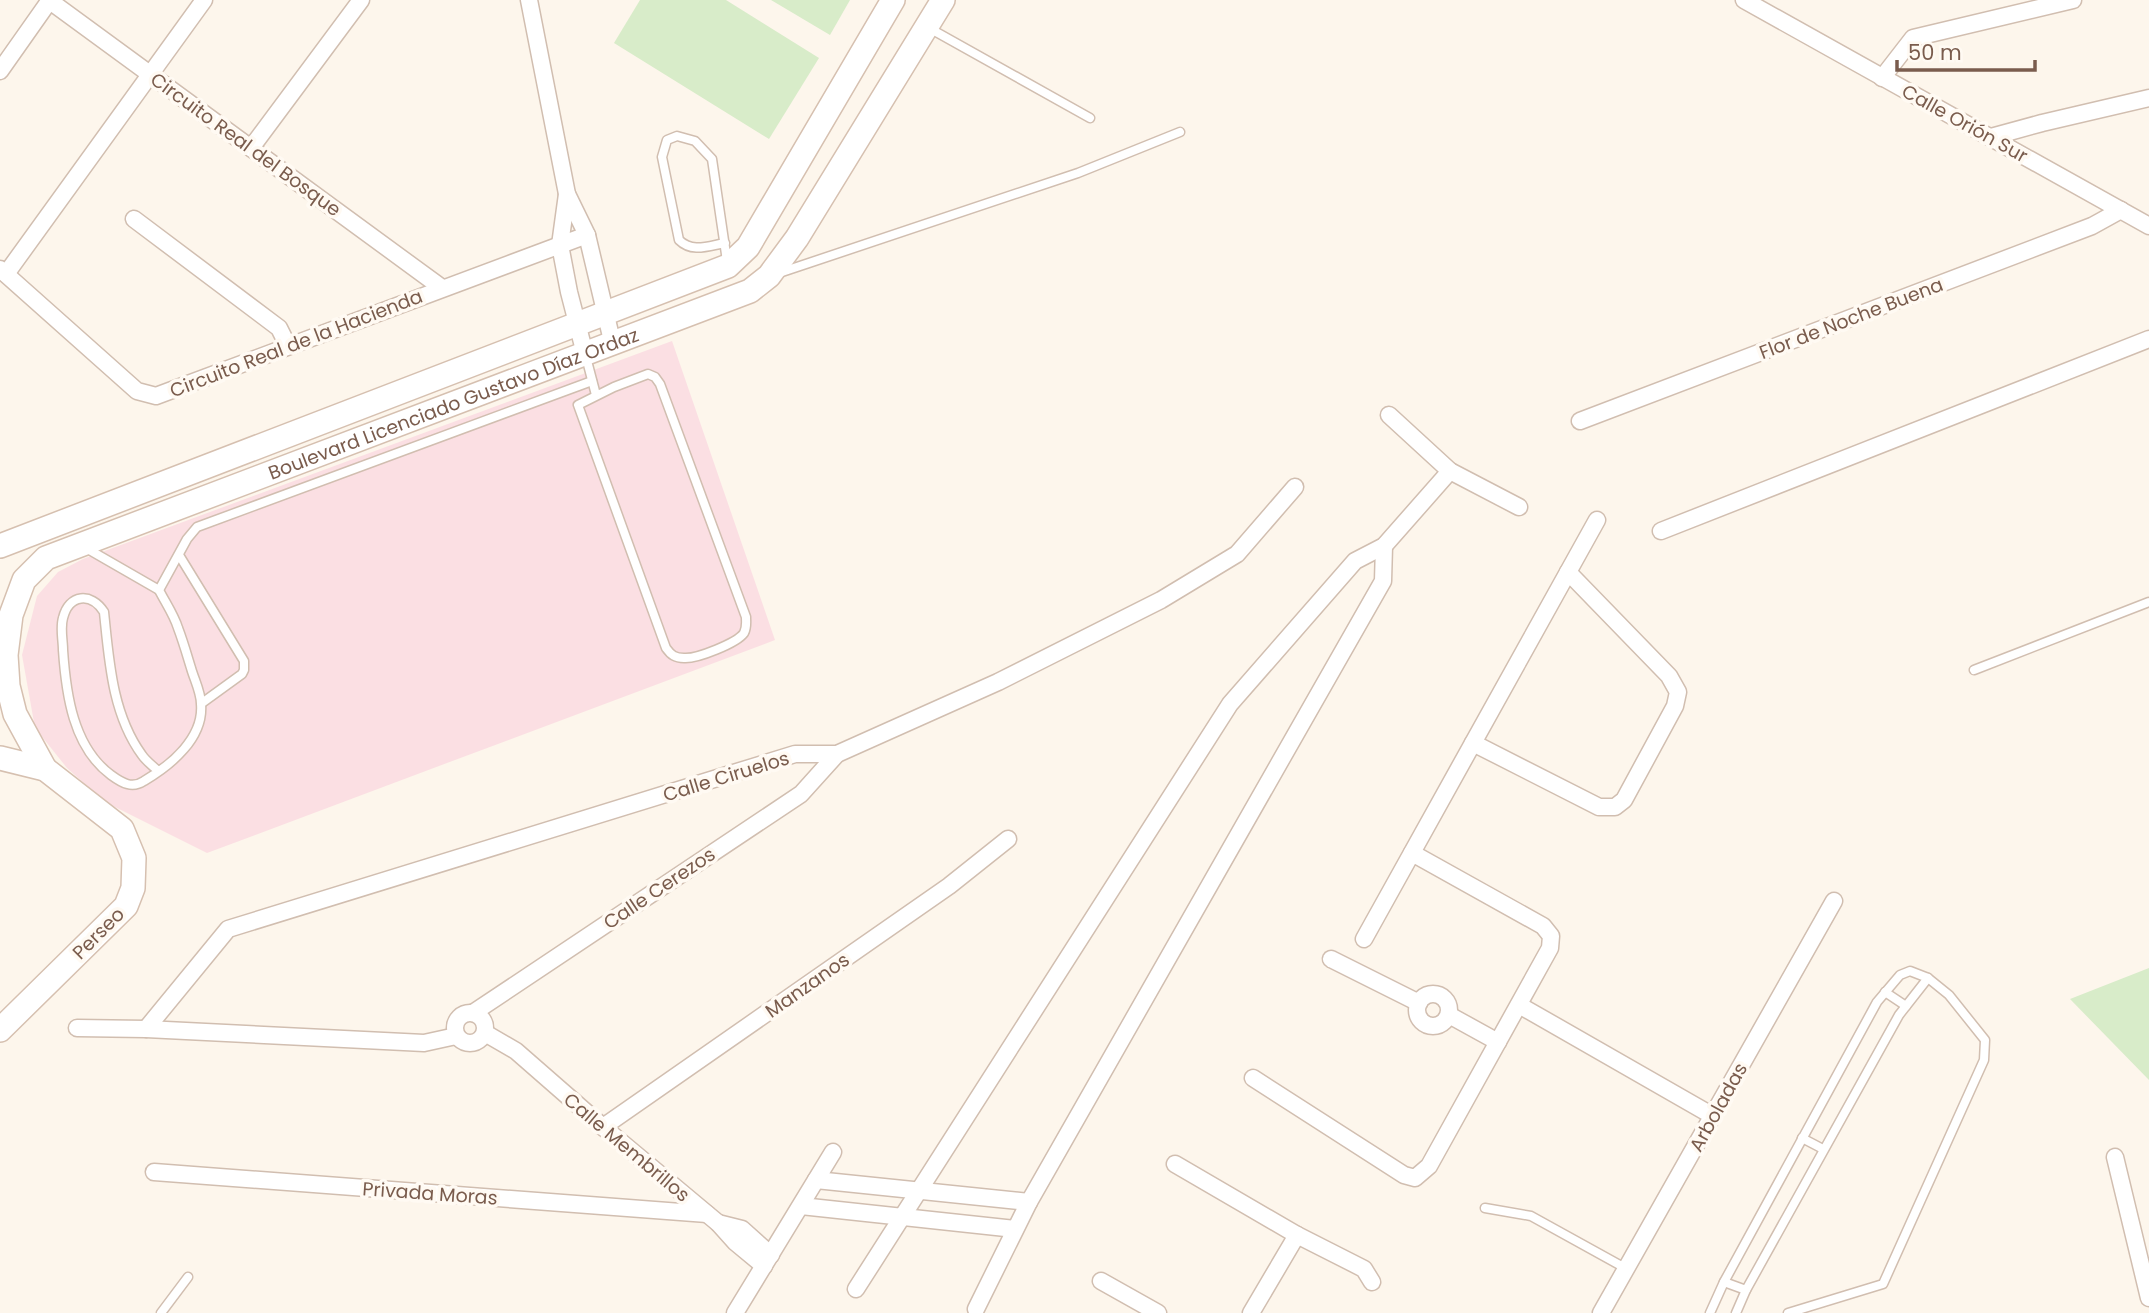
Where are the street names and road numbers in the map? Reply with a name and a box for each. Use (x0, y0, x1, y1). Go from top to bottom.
street label: Circuito Real del Bosque (145, 66, 347, 223)
street label: Calle Orión Sur (1897, 78, 2033, 169)
street label: Flor de Noche Buena (1755, 271, 1947, 366)
street label: Circuito Real de la Hacienda (166, 283, 427, 404)
street label: Boulevard Licenciado Gustavo Díaz Ordaz (264, 321, 643, 487)
street label: Calle Ciruelos (660, 744, 793, 809)
street label: Calle Cerezos (598, 841, 721, 936)
street label: Perseo (66, 901, 130, 965)
street label: Manzanos (760, 947, 855, 1024)
street label: Arboladas (1683, 1058, 1754, 1157)
street label: Calle Membrillos (558, 1086, 696, 1208)
street label: Privada Moras (361, 1175, 498, 1212)

